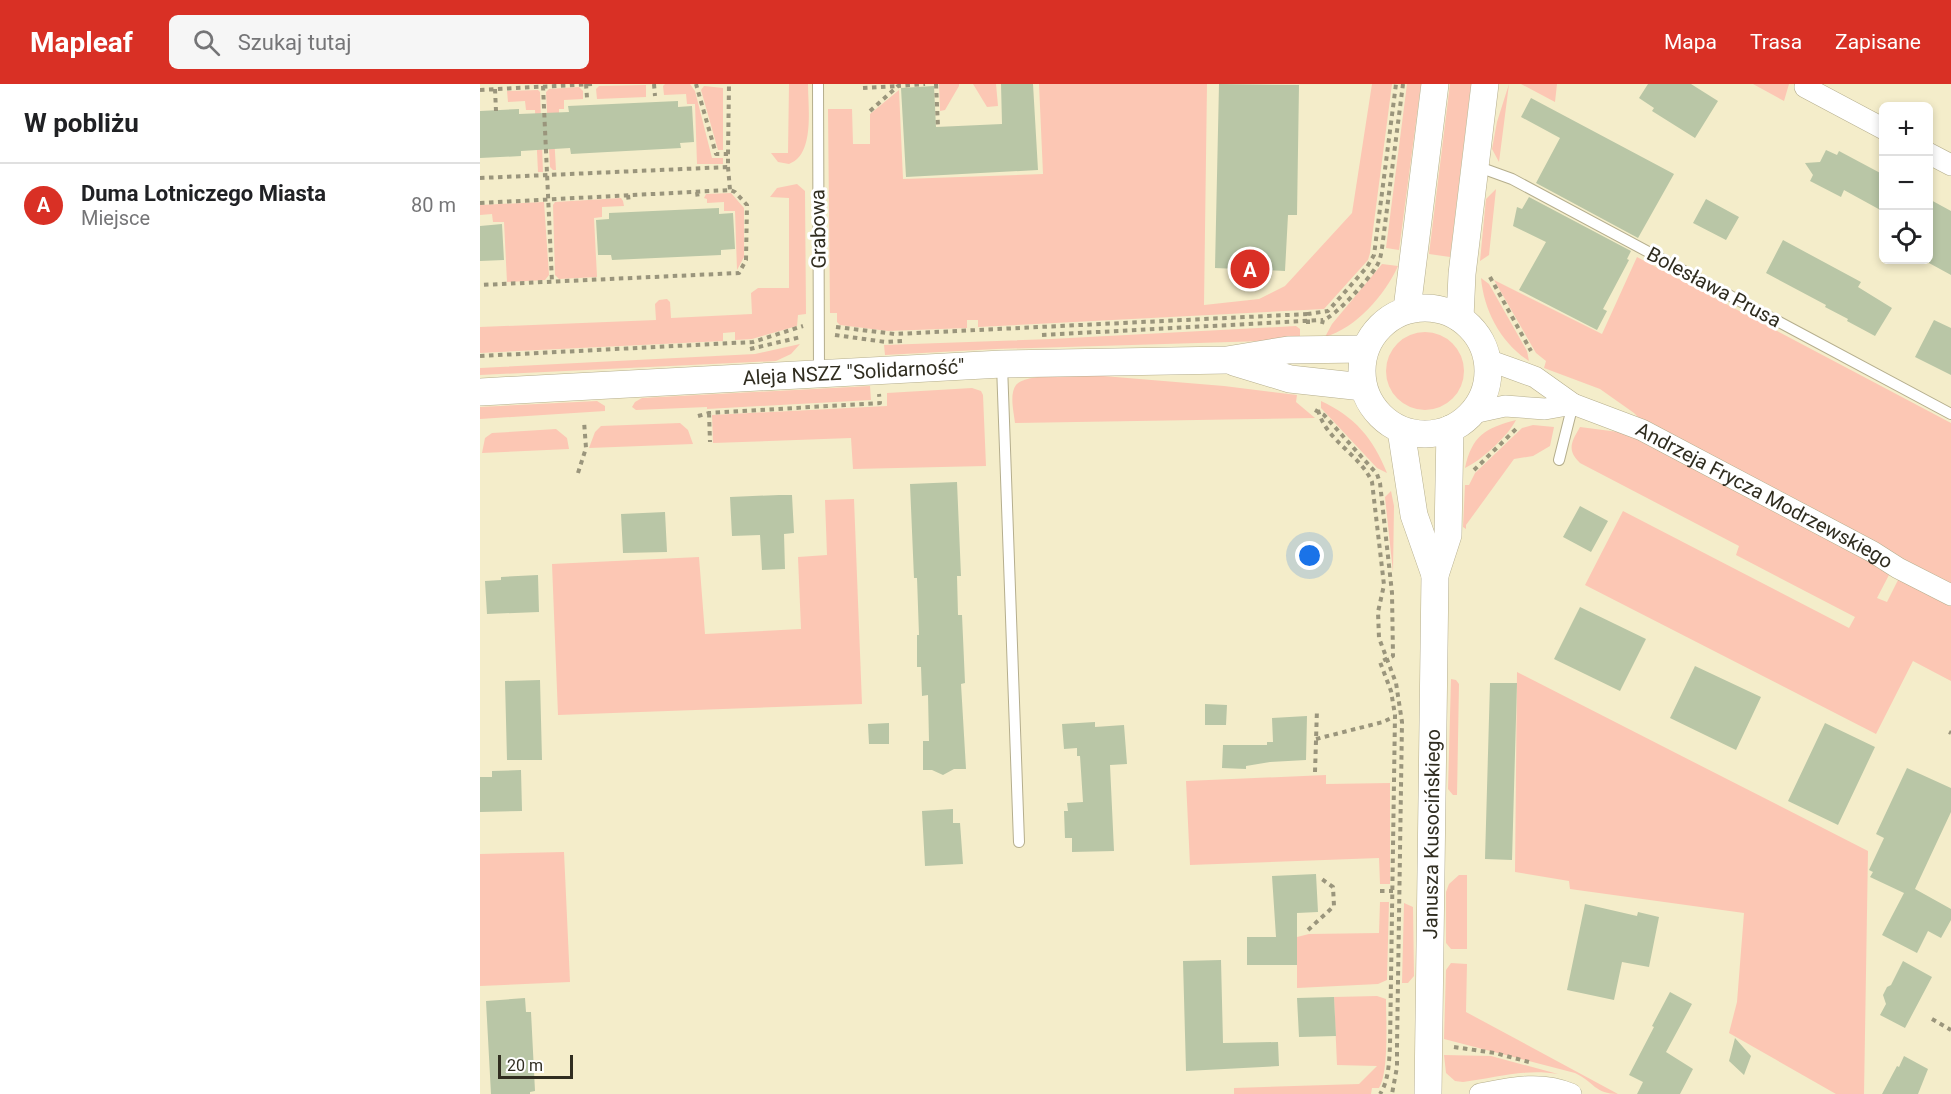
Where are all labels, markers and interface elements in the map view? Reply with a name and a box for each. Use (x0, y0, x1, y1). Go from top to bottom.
search box (169, 15, 589, 69)
text: Mapleaf (30, 26, 133, 59)
icon: search (190, 26, 223, 59)
text: Szukaj tutaj (238, 30, 352, 55)
text: Mapa (1664, 30, 1717, 54)
text: Trasa (1750, 30, 1802, 54)
text: Zapisane (1835, 30, 1921, 54)
map controls (1879, 102, 1933, 264)
button: + (1879, 102, 1933, 156)
text: W pobliżu (24, 108, 139, 138)
button: − (1879, 156, 1933, 210)
text: Duma Lotniczego Miasta (81, 181, 326, 206)
street label: Grabowa (805, 189, 831, 269)
text: A (37, 193, 50, 217)
text: 80 m (411, 193, 456, 217)
text: Miejsce (81, 206, 150, 230)
button: locate (1879, 210, 1933, 264)
street label: Bolesława Prusa (1643, 242, 1785, 332)
pin: A (1230, 246, 1270, 291)
street label: Aleja NSZZ "Solidarność" (742, 354, 965, 390)
street label: Andrzeja Frycza Modrzewskiego (1632, 417, 1897, 574)
your location (1295, 541, 1324, 570)
street label: Janusza Kusocińskiego (1418, 729, 1445, 939)
scale bar (498, 1052, 573, 1080)
text: 20 m (507, 1056, 543, 1075)

